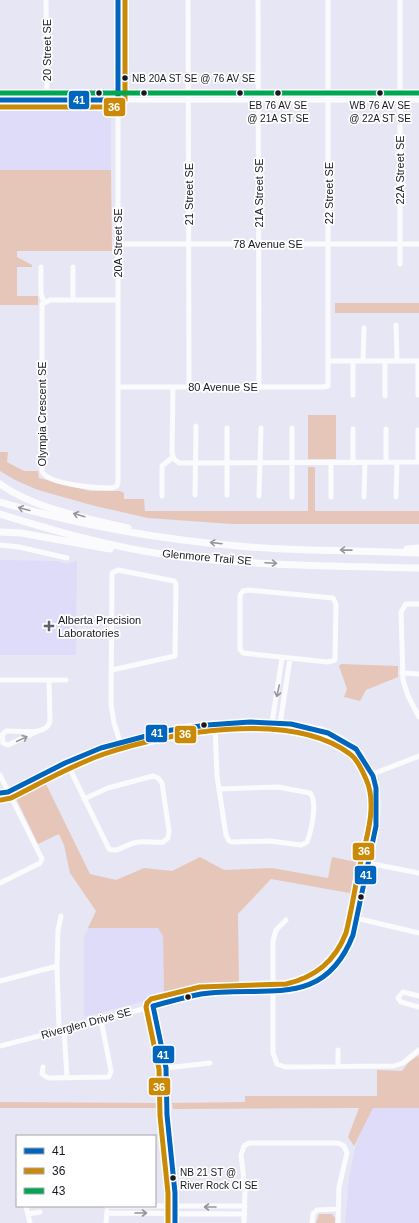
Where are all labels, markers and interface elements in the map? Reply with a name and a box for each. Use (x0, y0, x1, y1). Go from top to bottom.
street label: 20 Street SE (41, 19, 53, 81)
marker: NB 20A ST SE @ 76 AV SE (120, 73, 130, 83)
place label: NB 20A ST SE @ 76 AV SE (132, 73, 256, 84)
unlabelled marker (94, 88, 104, 98)
unlabelled marker (139, 88, 149, 98)
unlabelled marker (235, 88, 245, 98)
marker: EB 76 AV SE @ 21A ST SE (273, 88, 283, 98)
marker: WB 76 AV SE @ 22A ST SE (375, 88, 385, 98)
line badge: 41 (68, 90, 90, 110)
text: 41 (73, 94, 85, 106)
line badge: 36 (103, 97, 126, 117)
place label: EB 76 AV SE @ 21A ST SE (247, 100, 309, 124)
place label: WB 76 AV SE @ 22A ST SE (349, 100, 411, 124)
text: 36 (108, 101, 120, 113)
street label: 22A Street SE (394, 135, 406, 205)
street label: 21A Street SE (253, 158, 265, 228)
street label: 22 Street SE (323, 162, 335, 224)
street label: 21 Street SE (183, 163, 195, 225)
street label: 20A Street SE (112, 208, 124, 278)
street label: 78 Avenue SE (233, 238, 303, 250)
street label: Olympia Crescent SE (36, 361, 48, 467)
street label: 80 Avenue SE (188, 381, 258, 393)
one-way arrow (17, 505, 30, 512)
one-way arrow (73, 511, 86, 518)
one-way arrow (210, 540, 223, 547)
street label: Glenmore Trail SE (162, 547, 252, 567)
one-way arrow (340, 547, 353, 554)
one-way arrow (264, 559, 277, 566)
place label: Alberta Precision Laboratories (58, 614, 141, 639)
marker: Alberta Precision Laboratories (43, 620, 55, 632)
one-way arrow (273, 684, 281, 697)
unlabelled marker (199, 720, 209, 730)
line badge: 41 (145, 724, 168, 743)
line badge: 36 (174, 725, 197, 744)
text: 41 (151, 727, 163, 739)
text: 36 (179, 728, 191, 740)
one-way arrow (15, 735, 27, 742)
line badge: 36 (352, 842, 375, 861)
text: 36 (358, 845, 370, 857)
line badge: 41 (354, 865, 377, 885)
text: 41 (360, 869, 372, 881)
unlabelled marker (356, 892, 366, 902)
unlabelled marker (183, 992, 193, 1002)
street label: Riverglen Drive SE (40, 1005, 132, 1041)
line badge: 41 (152, 1045, 175, 1064)
text: 41 (157, 1049, 169, 1061)
line badge: 36 (148, 1077, 171, 1096)
text: 36 (153, 1081, 165, 1093)
legend (16, 1135, 156, 1207)
text: 41 (52, 1144, 66, 1158)
text: 36 (52, 1164, 66, 1178)
place label: NB 21 ST @ River Rock CI SE (180, 1167, 258, 1191)
marker: NB 21 ST @ River Rock CI SE (168, 1173, 178, 1183)
text: 43 (52, 1184, 66, 1198)
one-way arrow (204, 1203, 217, 1211)
one-way arrow (134, 1209, 147, 1217)

